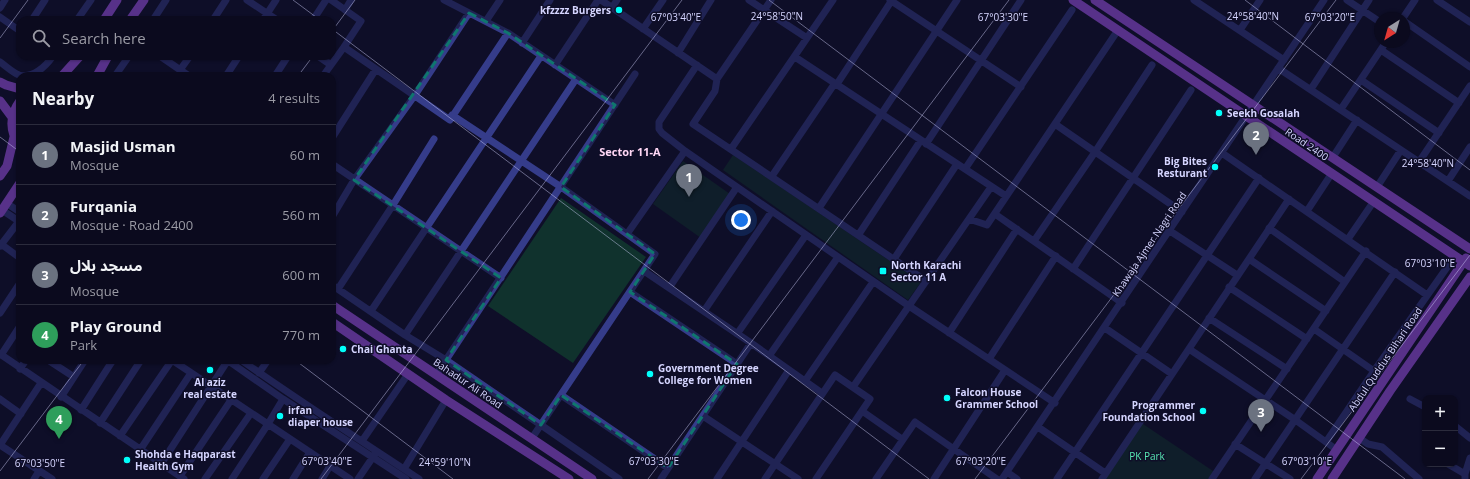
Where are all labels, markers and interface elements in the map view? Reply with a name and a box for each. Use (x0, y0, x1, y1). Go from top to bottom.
place label: kfzzzz Burgers (540, 3, 611, 17)
marker: kfzzzz Burgers (614, 5, 624, 15)
text: 24°58'50"N (751, 9, 803, 23)
text: 24°58'40"N (1227, 9, 1279, 23)
text: 67°03'40"E (651, 10, 701, 24)
text: 67°03'30"E (978, 10, 1028, 24)
text: 67°03'20"E (1305, 10, 1355, 24)
north arrow (1374, 12, 1410, 48)
search box (16, 16, 336, 60)
icon: search (30, 27, 52, 49)
text: Search here (62, 28, 146, 48)
text: Nearby (32, 87, 94, 110)
text: 4 results (268, 89, 320, 107)
place label: Seekh Gosalah (1227, 106, 1300, 120)
marker: Seekh Gosalah (1214, 108, 1224, 118)
pin: 2 (1243, 122, 1269, 155)
street label: Road 2400 (1283, 124, 1332, 164)
text: Masjid Usman (70, 136, 176, 156)
district label: Sector 11-A (599, 144, 661, 159)
text: 1 (41, 146, 49, 164)
text: 60 m (290, 146, 320, 164)
place label: Big Bites Resturant (1157, 154, 1208, 180)
text: Mosque (70, 156, 119, 174)
text: 24°58'40"N (1402, 156, 1454, 170)
marker: Big Bites Resturant (1210, 162, 1220, 172)
pin: 1 (676, 164, 702, 197)
street label: Khawaja Ajmer Nagri Road (1109, 189, 1189, 299)
text: Furqania (70, 196, 137, 216)
text: 2 (41, 206, 49, 224)
text: 560 m (282, 206, 320, 224)
your location (731, 210, 751, 230)
text: Mosque · Road 2400 (70, 216, 193, 234)
text: مسجد بلال (70, 255, 142, 275)
text: 67°03'10"E (1405, 256, 1455, 270)
place label: North Karachi Sector 11 A (891, 258, 961, 284)
text: 3 (41, 266, 49, 284)
text: 600 m (282, 266, 320, 284)
marker: North Karachi Sector 11 A (878, 266, 888, 276)
text: Mosque (70, 282, 119, 300)
street label: Abdul Quddus Bihari Road (1345, 304, 1425, 414)
text: Play Ground (70, 316, 162, 336)
text: 4 (41, 326, 49, 344)
text: 770 m (282, 326, 320, 344)
text: Park (70, 336, 97, 354)
place label: Chai Ghanta (351, 342, 412, 356)
marker: Chai Ghanta (338, 344, 348, 354)
street label: Bahadur Ali Road (431, 355, 505, 411)
place label: Government Degree College for Women (658, 361, 759, 387)
marker: Al aziz real estate (205, 365, 215, 375)
marker: Government Degree College for Women (645, 369, 655, 379)
place label: Al aziz real estate (183, 375, 237, 401)
place label: Falcon House Grammer School (955, 385, 1038, 411)
marker: Falcon House Grammer School (942, 393, 952, 403)
map controls (1422, 395, 1458, 467)
button: + (1422, 395, 1458, 431)
place label: Programmer Foundation School (1102, 398, 1195, 424)
pin: 3 (1248, 399, 1274, 432)
place label: irfan diaper house (288, 403, 353, 429)
pin: 4 (46, 406, 72, 439)
marker: Programmer Foundation School (1198, 406, 1208, 416)
marker: irfan diaper house (275, 411, 285, 421)
button: − (1422, 431, 1458, 467)
place label: Shohda e Haqparast Health Gym (135, 447, 236, 473)
park label: PK Park (1129, 449, 1166, 463)
text: 67°03'40"E (302, 454, 352, 468)
text: 67°03'30"E (629, 454, 679, 468)
text: 67°03'20"E (956, 454, 1006, 468)
text: 67°03'10"E (1282, 454, 1332, 468)
marker: Shohda e Haqparast Health Gym (122, 455, 132, 465)
text: 24°59'10"N (419, 455, 471, 469)
text: 67°03'50"E (15, 456, 65, 470)

